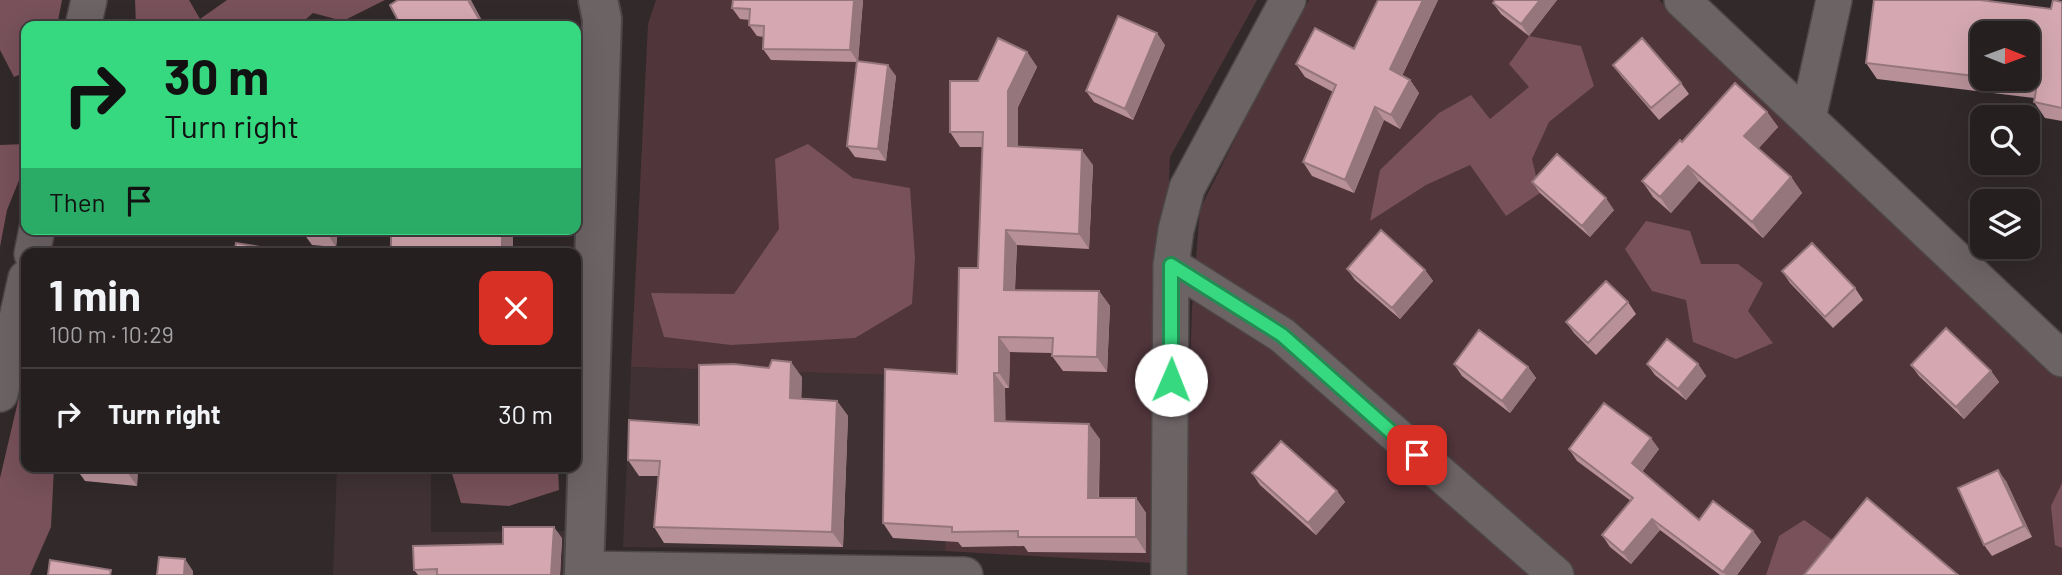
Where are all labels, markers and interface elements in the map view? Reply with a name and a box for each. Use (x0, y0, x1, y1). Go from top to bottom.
north arrow (1970, 21, 2040, 91)
map controls (1970, 21, 2040, 259)
text: 30 m (164, 46, 269, 105)
icon: right (49, 49, 140, 140)
button: search (1970, 105, 2040, 175)
text: Turn right (164, 106, 299, 144)
icon: arrive (120, 182, 158, 220)
text: Then (49, 186, 106, 217)
button: layers (1970, 189, 2040, 259)
text: 1 min (49, 269, 141, 319)
button: close (479, 271, 553, 345)
text: 100 m · 10:29 (49, 320, 174, 348)
position arrow (1134, 343, 1208, 417)
icon: right (49, 395, 87, 433)
text: Turn right (108, 398, 221, 429)
text: 30 m (498, 398, 553, 429)
pin (1387, 425, 1447, 485)
icon: arrive (1398, 436, 1436, 474)

